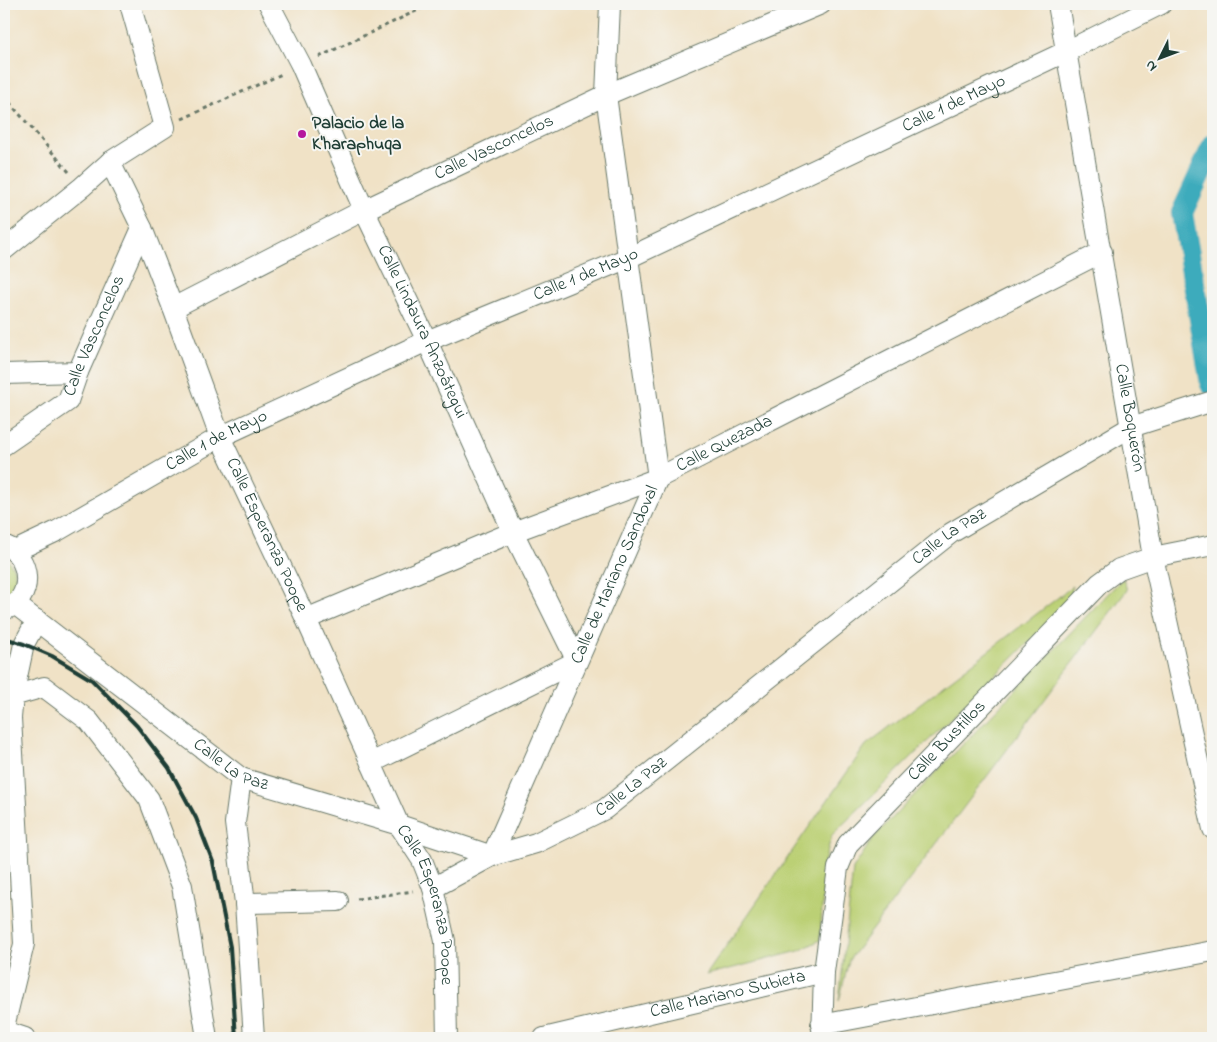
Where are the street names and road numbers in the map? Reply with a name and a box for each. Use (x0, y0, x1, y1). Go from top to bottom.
street label: Calle 1 de Mayo (898, 69, 1010, 140)
street label: Calle Vasconcelos (430, 109, 558, 188)
street label: Calle Lindaura Anzoátegui (370, 241, 473, 423)
street label: Calle 1 de Mayo (529, 242, 643, 309)
street label: Calle Vasconcelos (58, 271, 132, 400)
street label: Calle Boquerón (1107, 362, 1151, 474)
street label: Calle 1 de Mayo (161, 404, 272, 479)
street label: Calle Quezada (672, 409, 777, 480)
street label: Calle Esperanza Poope (219, 454, 314, 618)
street label: Calle de Mariano Sandoval (565, 482, 666, 668)
street label: Calle La Paz (907, 502, 992, 572)
street label: Calle Bustillos (902, 695, 993, 787)
street label: Calle La Paz (187, 732, 272, 798)
street label: Calle La Paz (591, 751, 674, 825)
street label: Calle Esperanza Poope (389, 820, 459, 986)
street label: Calle Mariano Subieta (648, 964, 808, 1025)

